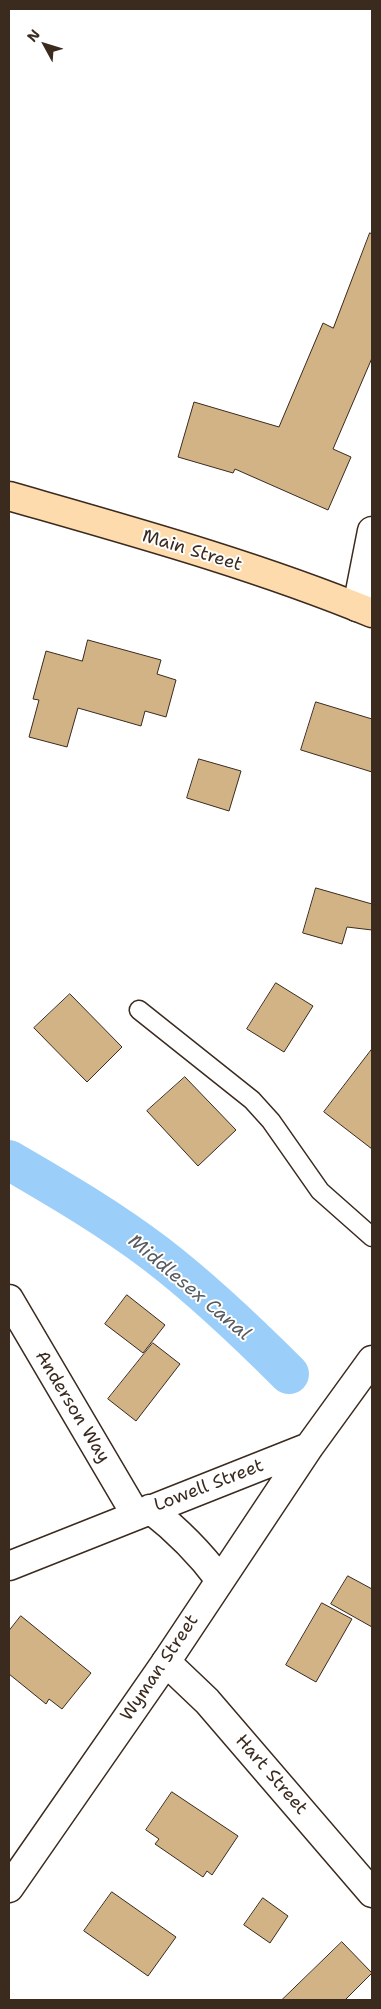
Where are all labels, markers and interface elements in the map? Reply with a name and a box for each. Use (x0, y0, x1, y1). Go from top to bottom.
north arrow (20, 20, 70, 70)
text: N (23, 26, 44, 46)
street label: Main Street (139, 526, 245, 576)
water label: Middlesex Canal (123, 1230, 255, 1346)
street label: Anderson Way (30, 1347, 114, 1467)
street label: Lowell Street (151, 1455, 267, 1517)
street label: Wyman Street (116, 1611, 204, 1725)
street label: Hart Street (230, 1731, 312, 1819)

